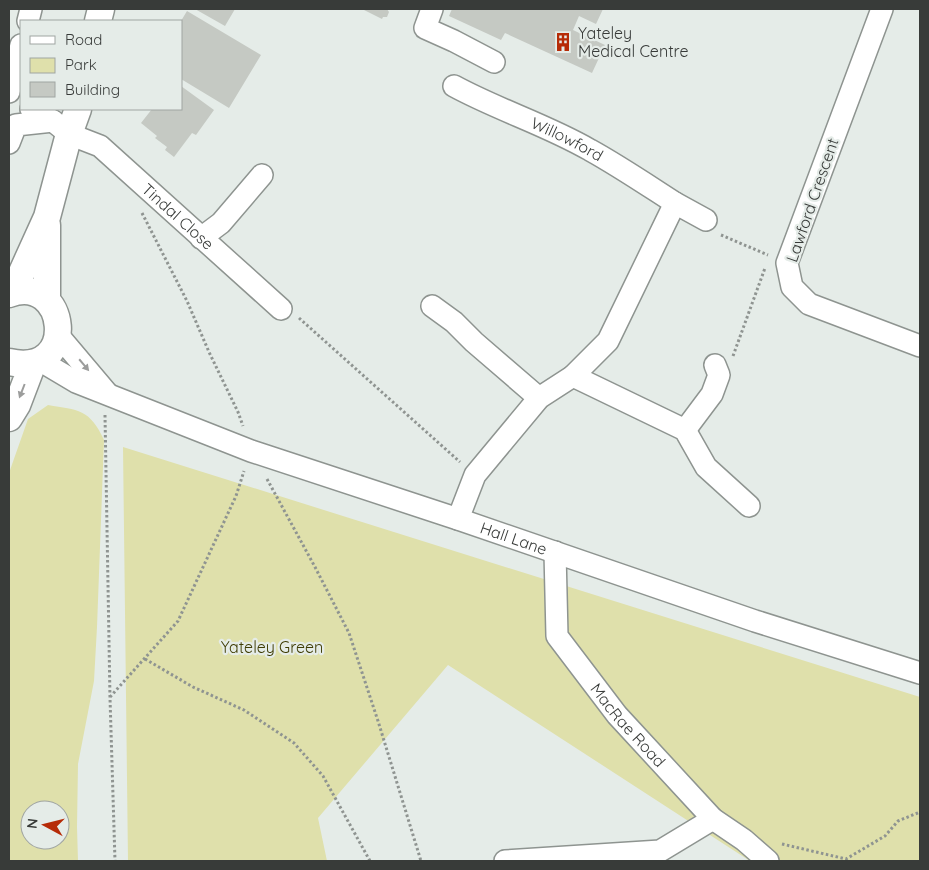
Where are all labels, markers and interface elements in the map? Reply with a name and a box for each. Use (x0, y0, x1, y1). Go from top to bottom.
legend (20, 20, 182, 110)
place label: Yateley Medical Centre (578, 23, 688, 61)
text: Road (65, 30, 102, 49)
building icon: Yateley Medical Centre (552, 31, 574, 53)
text: Park (65, 55, 97, 74)
text: Building (65, 80, 120, 99)
street label: Willowford (528, 113, 607, 165)
street label: Lawford Crescent (781, 135, 843, 265)
street label: Tindal Close (138, 179, 218, 254)
one-way arrow (78, 359, 89, 372)
one-way arrow (18, 384, 26, 399)
street label: Hall Lane (478, 517, 550, 559)
park label: Yateley Green (221, 637, 323, 657)
street label: MacRae Road (586, 679, 670, 771)
north arrow (20, 800, 70, 850)
text: N (23, 817, 42, 830)

